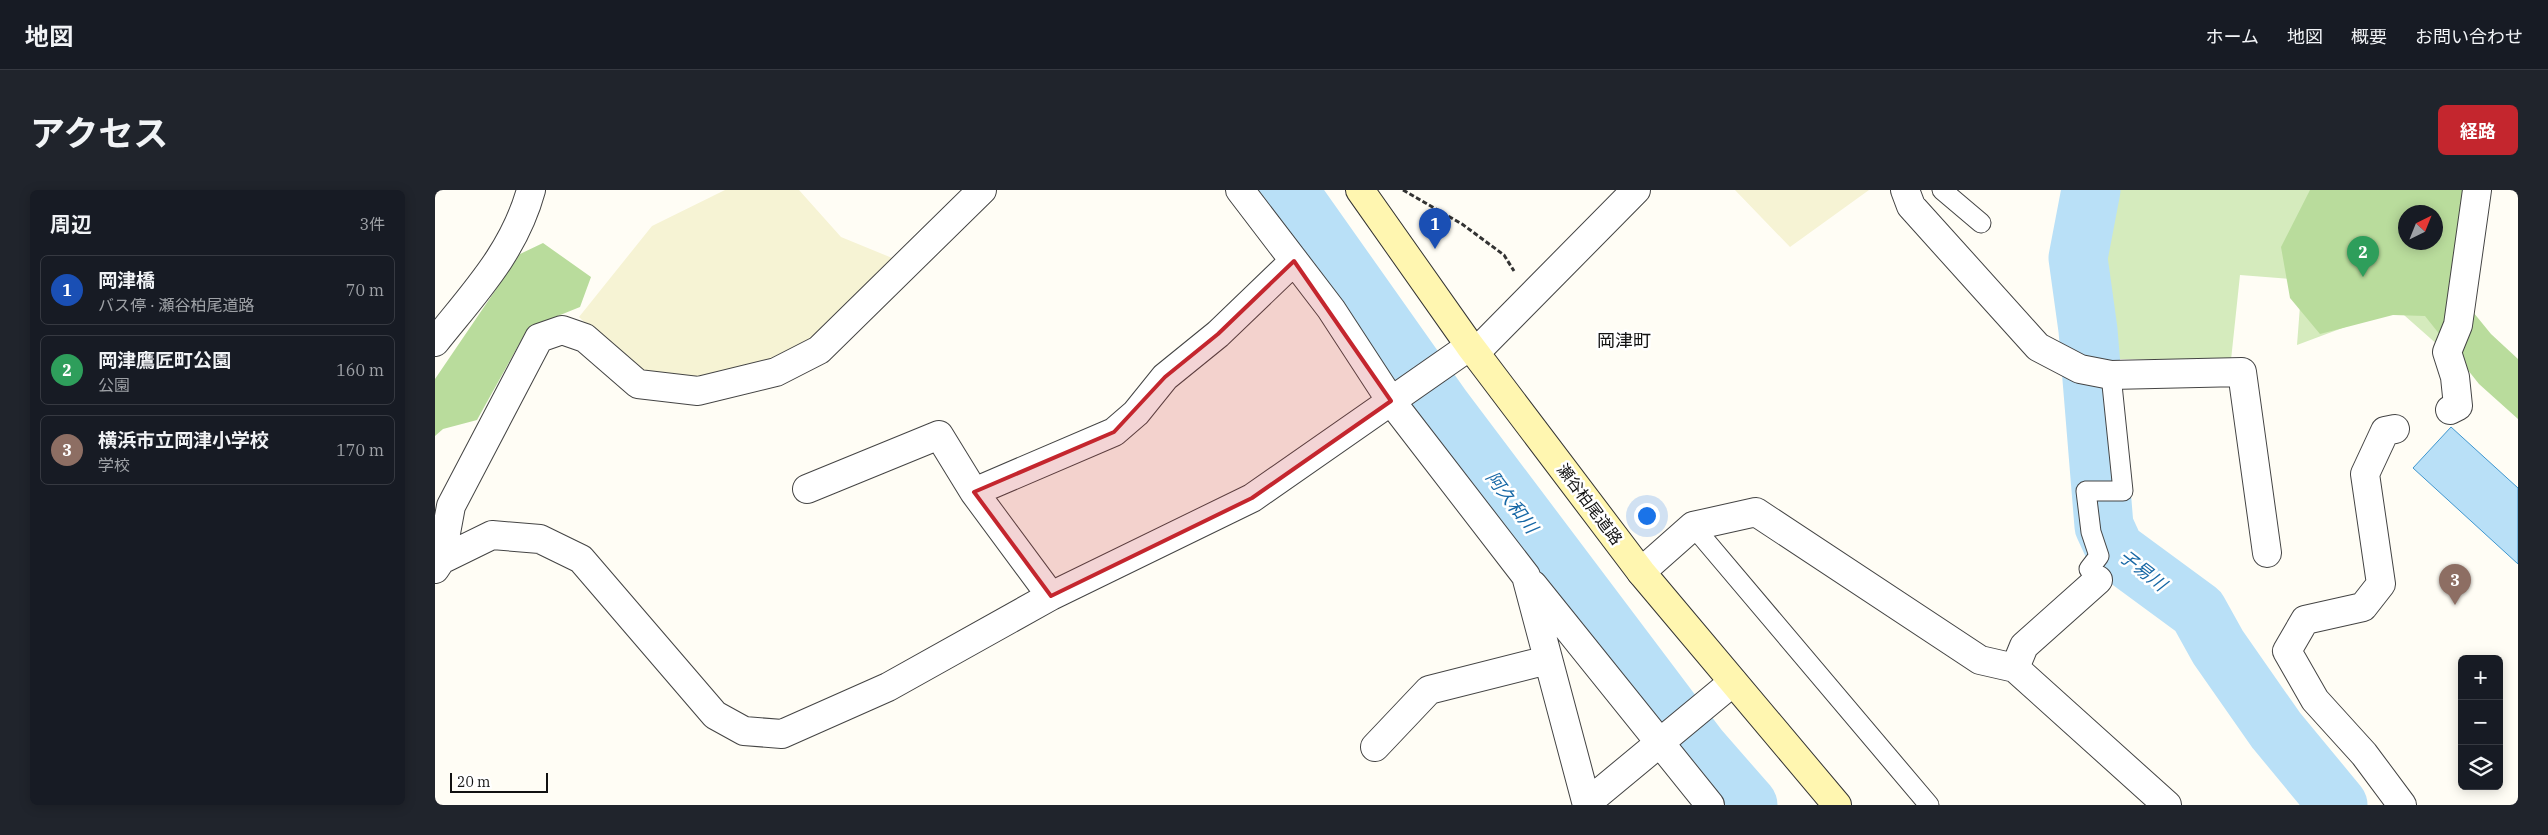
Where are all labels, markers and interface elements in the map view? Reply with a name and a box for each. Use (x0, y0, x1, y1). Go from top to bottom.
text: 地図 (25, 20, 73, 52)
text: ホーム (2206, 25, 2259, 48)
text: 地図 (2287, 25, 2323, 48)
text: 概要 (2351, 25, 2387, 48)
text: お問い合わせ (2415, 25, 2523, 48)
button: 経路 (2438, 105, 2518, 155)
text: アクセス (30, 110, 168, 156)
north arrow (2398, 205, 2443, 250)
pin: 1 (1419, 208, 1451, 249)
text: 周辺 (50, 210, 92, 238)
text: 3件 (359, 214, 385, 234)
pin: 2 (2347, 236, 2379, 277)
text: 岡津橋 (98, 268, 155, 292)
text: 1 (62, 280, 72, 300)
text: 70 m (346, 280, 384, 300)
text: バス停 · 瀬谷柏尾道路 (98, 295, 255, 315)
district label: 岡津町 (1597, 329, 1651, 352)
text: 岡津鷹匠町公園 (98, 348, 231, 372)
text: 2 (62, 360, 72, 380)
text: 160 m (336, 360, 384, 380)
text: 公園 (98, 375, 130, 395)
text: 横浜市立岡津小学校 (98, 428, 269, 452)
text: 3 (62, 440, 72, 460)
text: 170 m (336, 440, 384, 460)
text: 学校 (98, 455, 130, 475)
street label: 瀬谷柏尾道路 (1553, 460, 1627, 548)
water label: 阿久和川 (1481, 466, 1544, 539)
your location (1634, 503, 1660, 529)
water label: 子易川 (2115, 544, 2173, 597)
pin: 3 (2439, 564, 2471, 605)
map controls (2458, 655, 2503, 790)
button: + (2458, 655, 2503, 700)
button: − (2458, 700, 2503, 745)
button: layers (2458, 745, 2503, 790)
scale bar (450, 770, 547, 793)
text: 20 m (457, 773, 490, 791)

